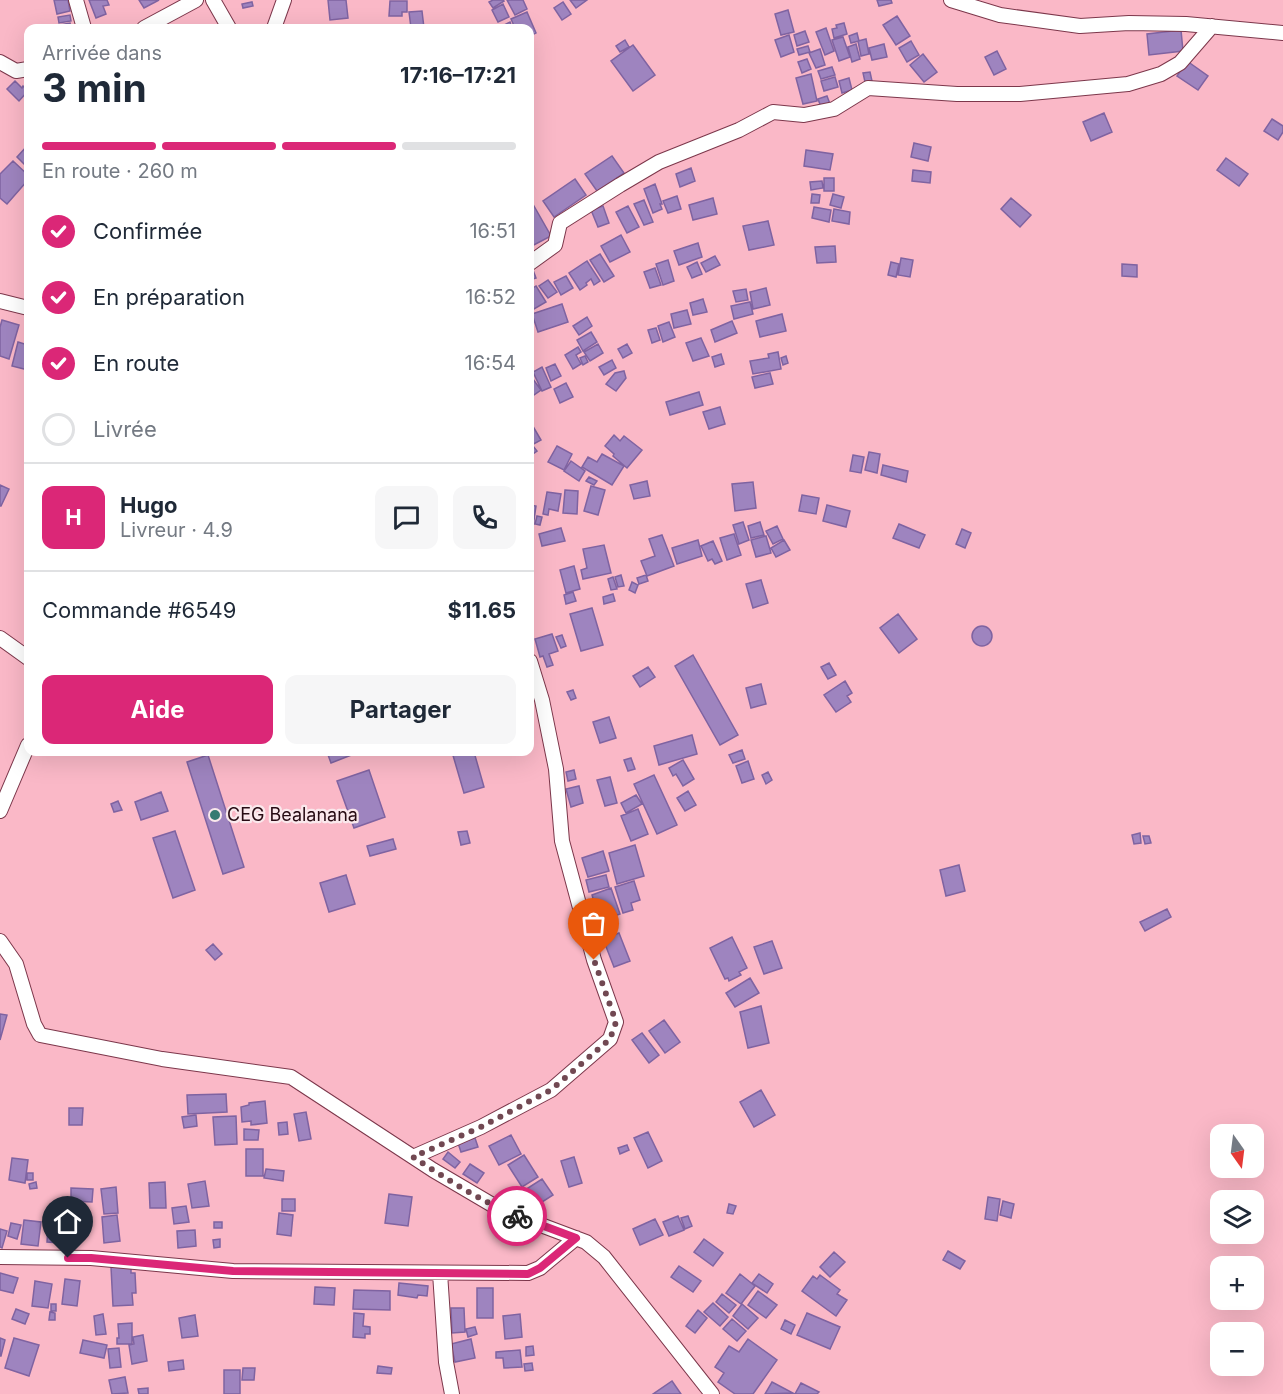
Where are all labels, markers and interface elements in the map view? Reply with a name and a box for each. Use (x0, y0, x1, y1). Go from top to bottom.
text: Arrivée dans (42, 41, 162, 65)
text: 17:16–17:21 (400, 62, 516, 88)
text: 3 min (42, 64, 147, 111)
text: En route · 260 m (42, 159, 198, 183)
icon: check (42, 215, 75, 248)
text: Confirmée (93, 218, 202, 244)
text: 16:51 (469, 219, 516, 243)
icon: check (42, 281, 75, 314)
text: En préparation (93, 284, 245, 310)
text: 16:52 (465, 285, 516, 309)
icon: check (42, 347, 75, 380)
text: En route (93, 350, 179, 376)
text: 16:54 (465, 351, 516, 375)
text: Livrée (93, 416, 157, 442)
button: chat (375, 486, 438, 549)
button: phone (453, 486, 516, 549)
text: Hugo (120, 492, 178, 518)
text: H (65, 504, 82, 530)
text: Livreur · 4.9 (120, 518, 233, 542)
text: Commande #6549 (42, 597, 236, 623)
text: $11.65 (448, 597, 516, 623)
button: Aide (42, 675, 273, 744)
button: Partager (285, 675, 516, 744)
place label: CEG Bealanana (227, 804, 358, 825)
marker: CEG Bealanana (208, 808, 222, 822)
pin (568, 898, 619, 960)
icon: bag (577, 907, 610, 940)
north arrow (1210, 1124, 1264, 1178)
map controls (1210, 1124, 1264, 1376)
courier (487, 1186, 547, 1246)
button: layers (1210, 1190, 1264, 1244)
pin (42, 1196, 93, 1258)
icon: bike (501, 1200, 534, 1233)
icon: home (51, 1205, 84, 1238)
button: + (1210, 1256, 1264, 1310)
button: − (1210, 1322, 1264, 1376)

